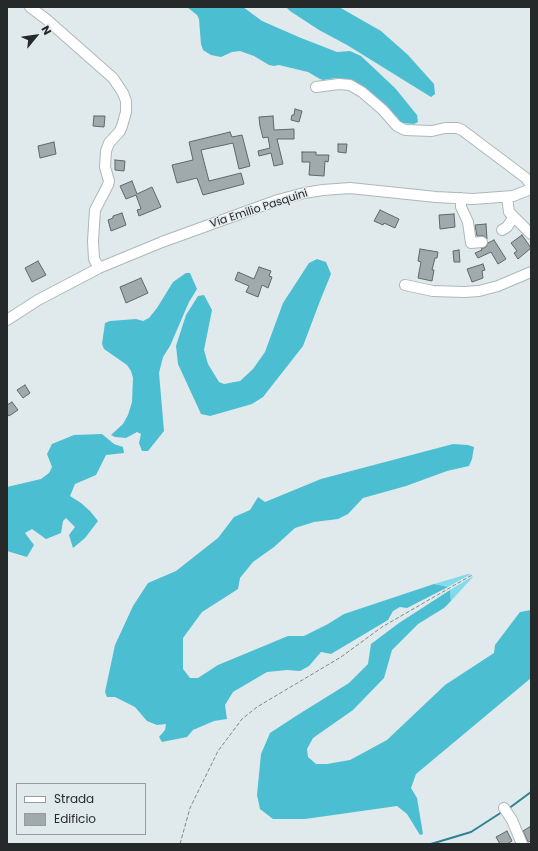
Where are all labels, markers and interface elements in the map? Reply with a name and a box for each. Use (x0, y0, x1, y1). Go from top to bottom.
north arrow (16, 16, 56, 56)
text: N (37, 23, 55, 38)
street label: Via Emilio Pasquini (208, 187, 310, 231)
legend (16, 783, 146, 835)
text: Strada (54, 790, 94, 807)
text: Edificio (54, 810, 96, 827)

